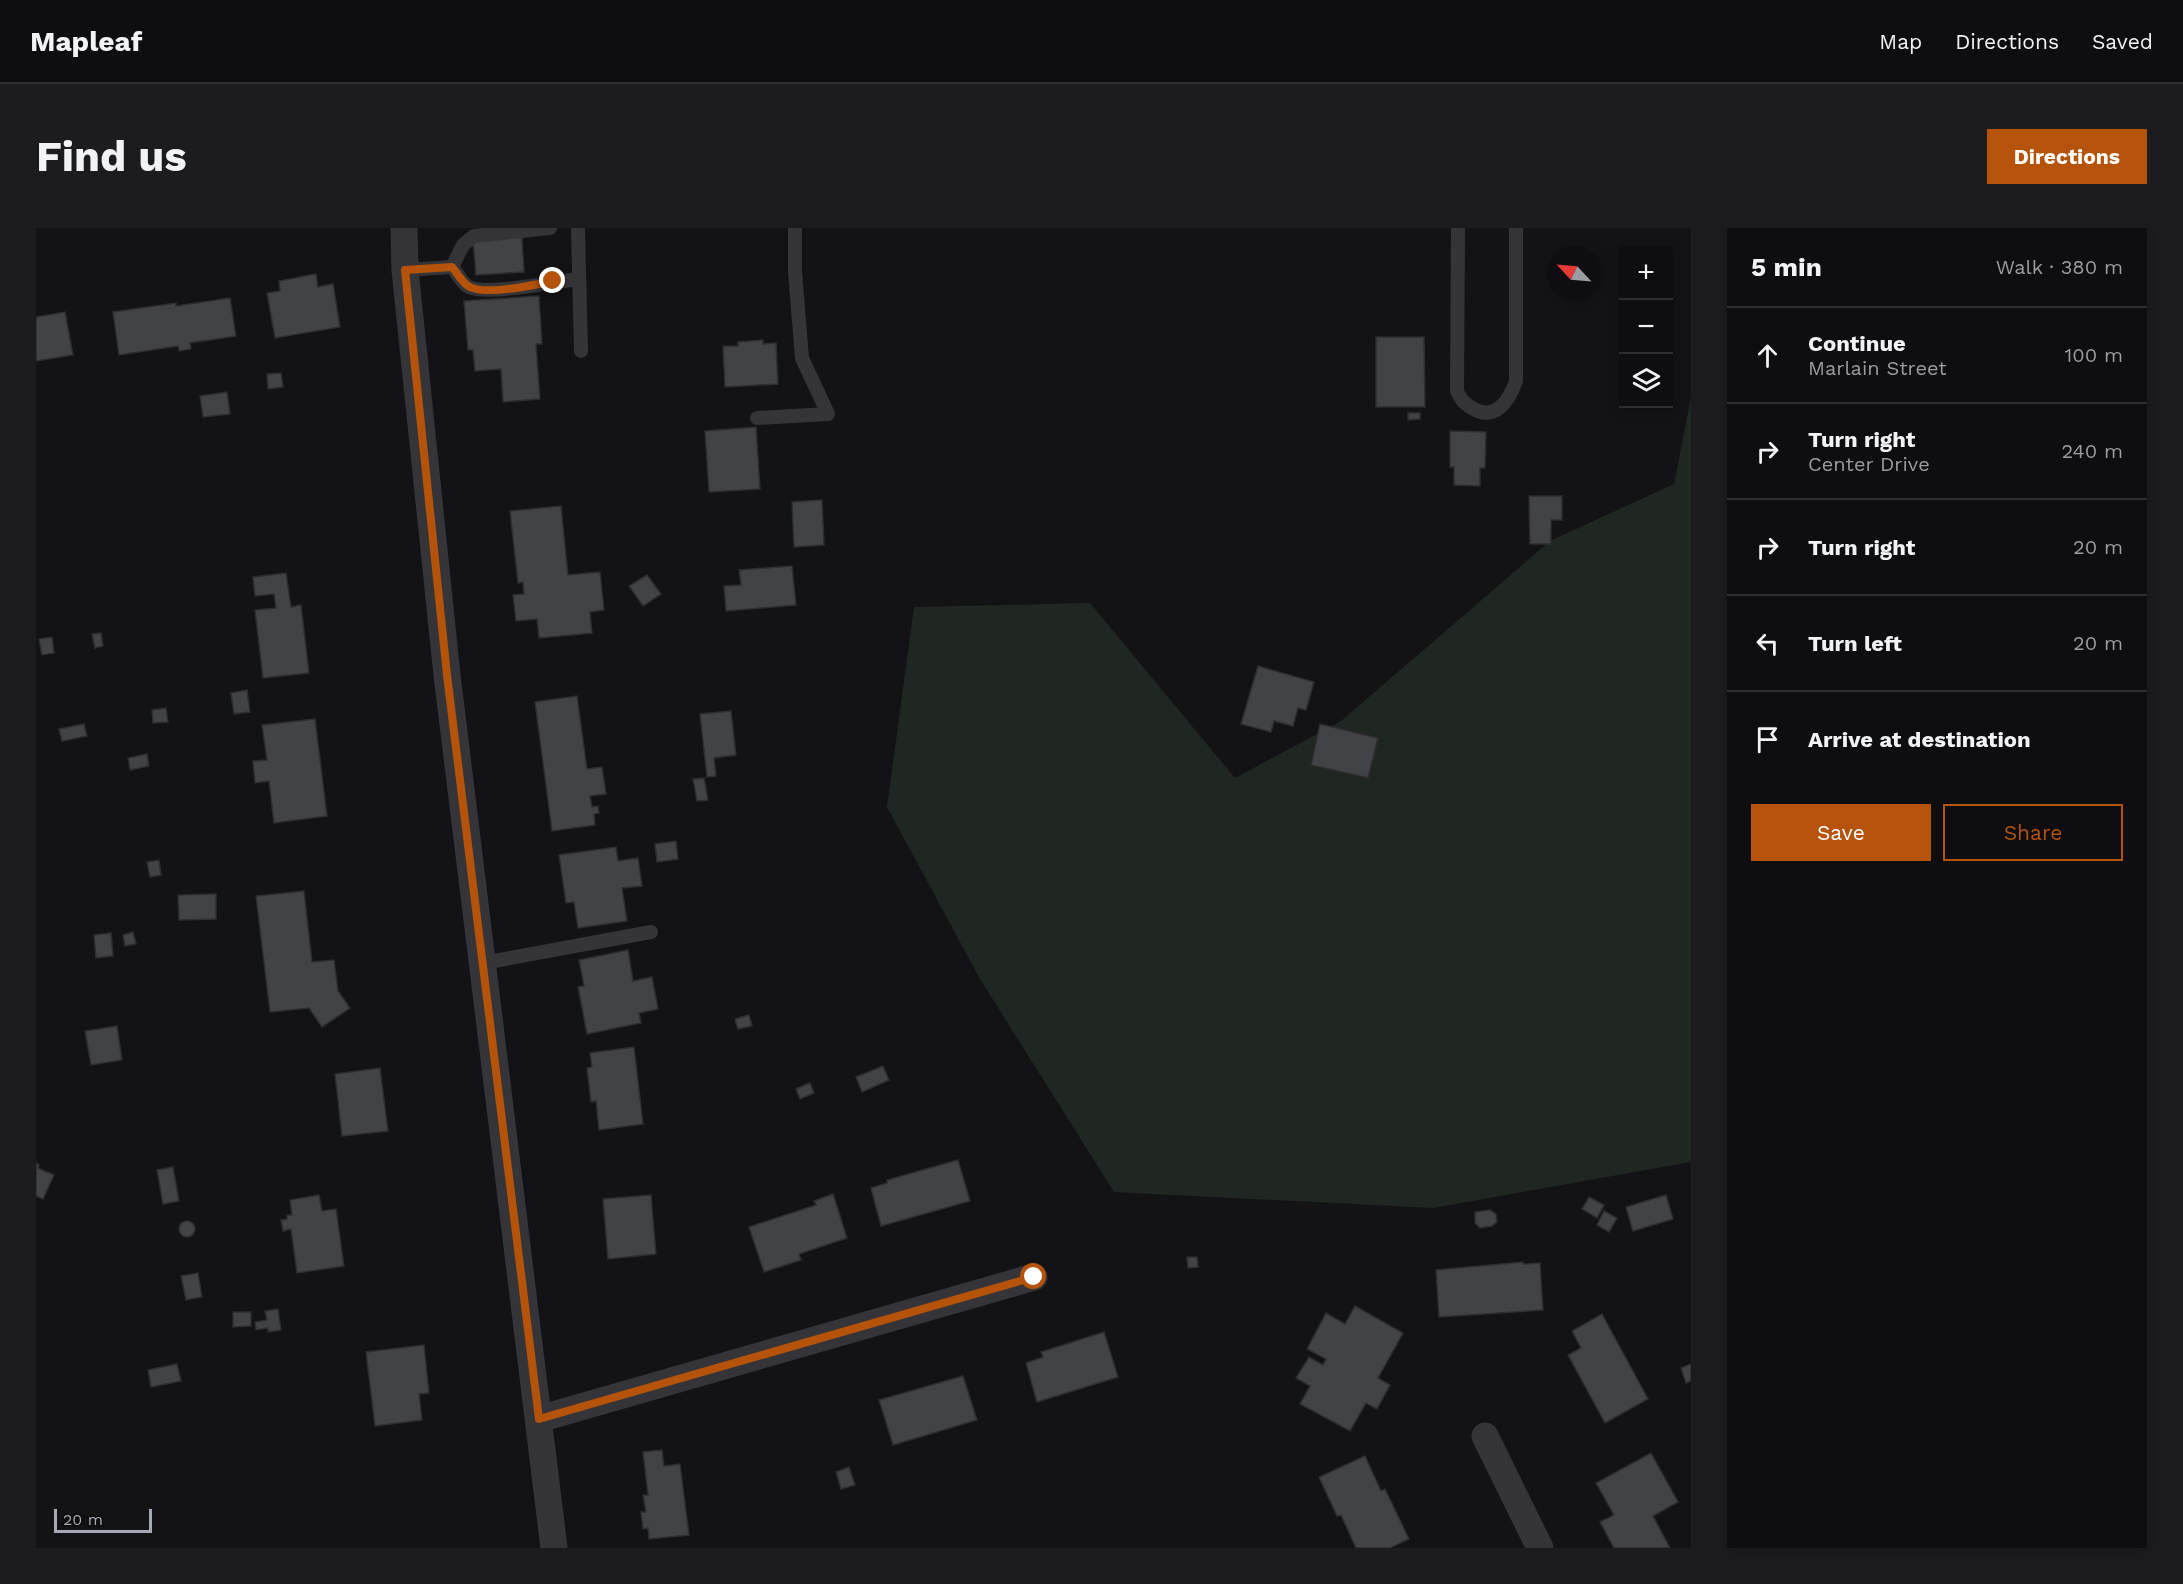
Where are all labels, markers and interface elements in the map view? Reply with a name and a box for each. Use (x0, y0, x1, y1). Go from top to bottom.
text: Mapleaf (30, 25, 142, 58)
text: Map (1879, 29, 1922, 54)
text: Directions (1955, 29, 2059, 54)
text: Saved (2092, 29, 2153, 54)
button: Directions (1987, 129, 2147, 184)
text: Find us (36, 132, 187, 181)
north arrow (1547, 246, 1601, 300)
map controls (1619, 246, 1673, 408)
button: + (1619, 246, 1673, 300)
text: 5 min (1751, 252, 1822, 282)
text: Walk · 380 m (1996, 255, 2123, 279)
route end (539, 267, 565, 293)
button: − (1619, 300, 1673, 354)
text: Continue (1808, 331, 1906, 356)
icon: ahead (1751, 339, 1784, 372)
text: 100 m (2064, 343, 2123, 367)
button: layers (1619, 354, 1673, 408)
text: Marlain Street (1808, 356, 1947, 380)
text: Turn right (1808, 427, 1915, 452)
icon: right (1751, 435, 1784, 468)
text: 240 m (2061, 439, 2123, 463)
text: Center Drive (1808, 452, 1930, 476)
icon: right (1751, 531, 1784, 564)
text: Turn right (1808, 535, 1915, 560)
text: 20 m (2073, 535, 2123, 559)
icon: left (1751, 627, 1784, 660)
text: Turn left (1808, 631, 1902, 656)
text: 20 m (2073, 631, 2123, 655)
icon: arrive (1751, 723, 1784, 756)
text: Arrive at destination (1808, 727, 2031, 752)
button: Save (1751, 804, 1931, 861)
button: Share (1943, 804, 2123, 861)
route start (1020, 1263, 1046, 1289)
scale bar (54, 1506, 152, 1534)
text: 20 m (63, 1510, 103, 1529)

